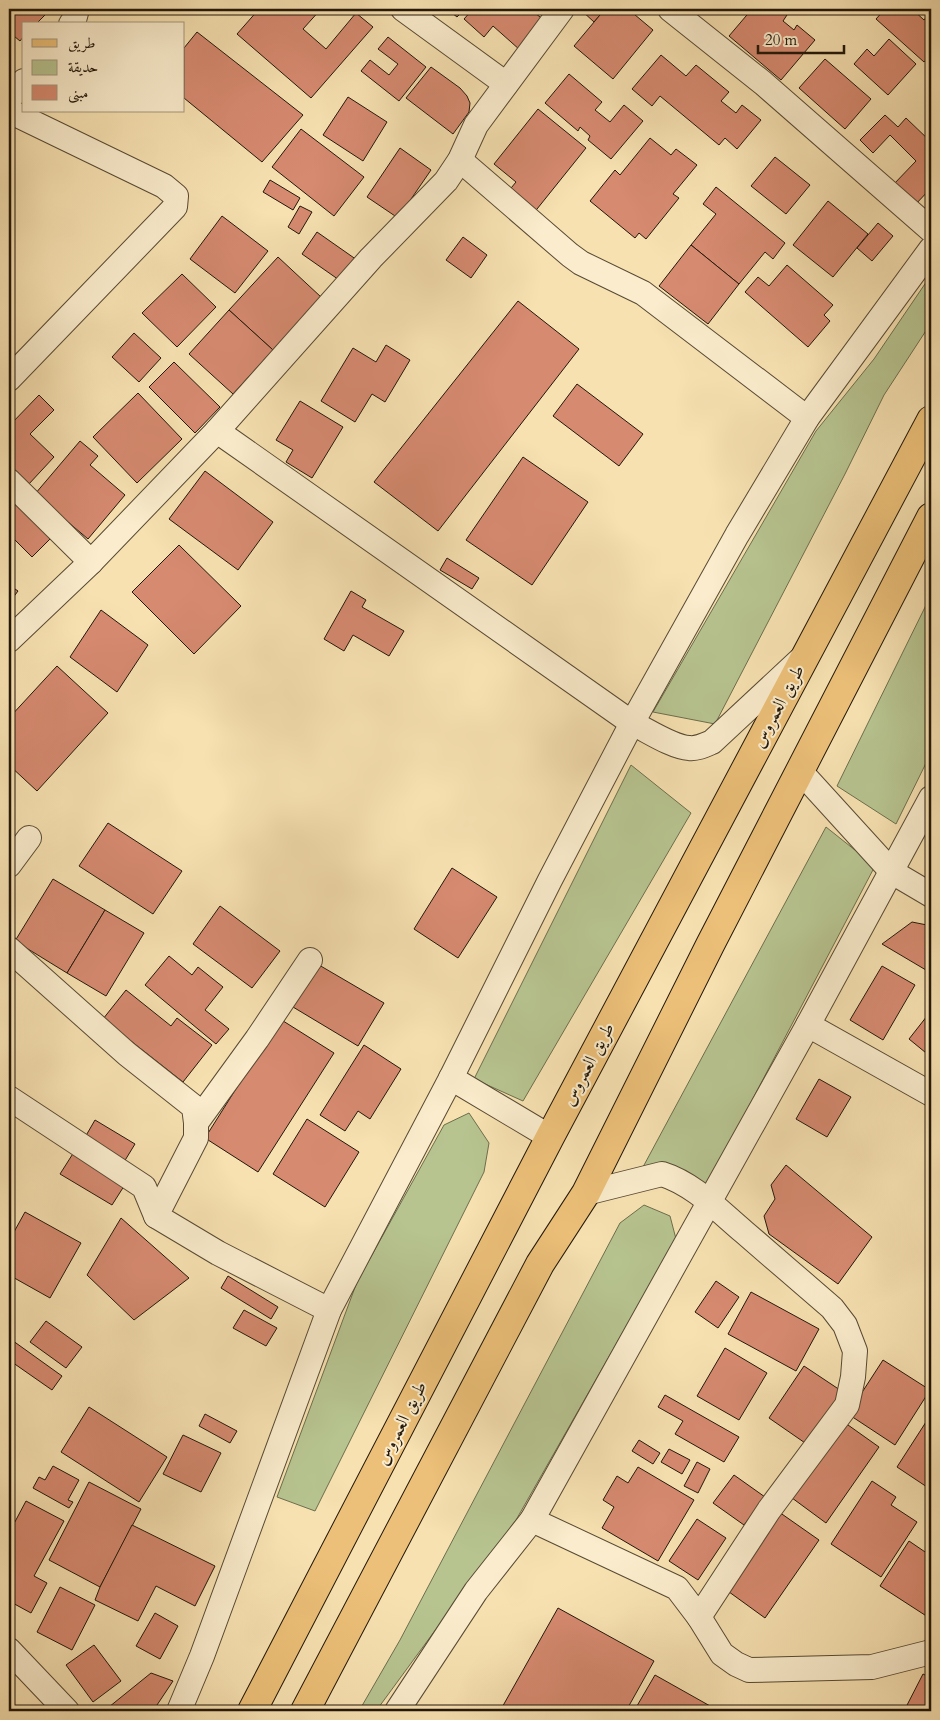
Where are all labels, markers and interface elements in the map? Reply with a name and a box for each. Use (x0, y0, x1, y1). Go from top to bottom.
legend (22, 22, 185, 112)
scale bar (758, 22, 844, 54)
text: 20 m (765, 30, 797, 50)
text: طريق (68, 33, 95, 53)
text: حديقة (68, 57, 98, 77)
text: مبنى (68, 83, 88, 104)
street label: طريق العمروس (746, 660, 811, 752)
street label: طريق العمروس (556, 1018, 621, 1110)
street label: طريق العمروس (370, 1377, 433, 1469)

